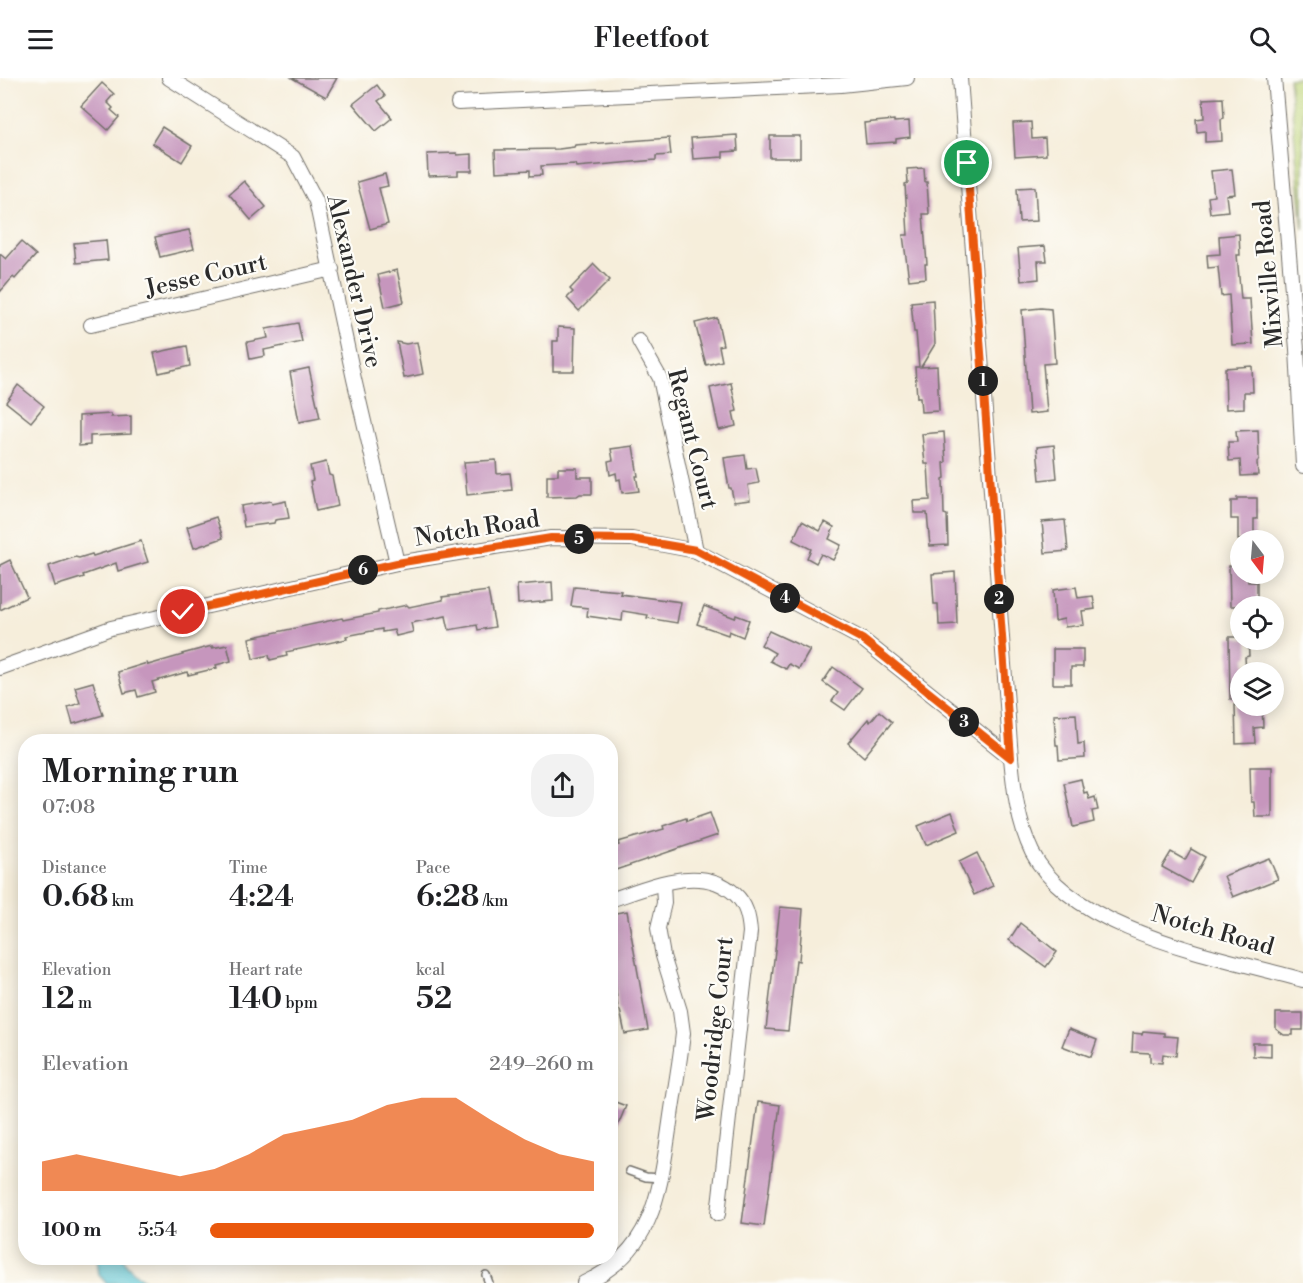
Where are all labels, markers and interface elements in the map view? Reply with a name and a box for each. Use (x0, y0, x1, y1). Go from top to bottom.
text: Fleetfoot (594, 22, 709, 56)
icon: menu (24, 23, 57, 56)
icon: search (1246, 23, 1279, 56)
pin (941, 137, 992, 188)
icon: arrive (950, 146, 983, 179)
street label: Alexander Drive (319, 191, 389, 371)
street label: Mixville Road (1248, 198, 1290, 349)
street label: Jesse Court (142, 247, 270, 305)
street label: Regant Court (660, 366, 724, 513)
pin: 1 (968, 366, 998, 396)
text: 1 (979, 371, 987, 391)
street label: Notch Road (413, 504, 542, 554)
pin: 5 (564, 524, 594, 554)
text: 5 (574, 529, 584, 549)
north arrow (1230, 530, 1284, 584)
map controls (1230, 530, 1284, 716)
pin: 6 (348, 555, 378, 585)
text: 6 (358, 560, 368, 580)
pin: 4 (770, 583, 800, 613)
pin: 2 (984, 584, 1014, 614)
pin (157, 586, 208, 637)
text: 4 (780, 588, 790, 608)
text: 2 (994, 589, 1004, 609)
icon: check (166, 595, 199, 628)
button: locate (1230, 596, 1284, 650)
button: layers (1230, 662, 1284, 716)
pin: 3 (949, 707, 979, 737)
text: 3 (959, 712, 969, 732)
text: Morning run (42, 752, 239, 793)
button: share (531, 754, 594, 817)
text: 07:08 (42, 795, 95, 820)
text: Distance (42, 858, 107, 878)
text: Time (229, 858, 268, 878)
text: Pace (416, 858, 450, 878)
text: 0.68 (42, 878, 108, 916)
text: 4:24 (229, 878, 294, 916)
text: 6:28 (416, 878, 479, 916)
text: km (108, 891, 134, 911)
text: /km (479, 891, 508, 911)
street label: Notch Road (1148, 899, 1278, 963)
street label: Woodridge Court (691, 935, 741, 1124)
text: Elevation (42, 960, 111, 980)
text: Heart rate (229, 960, 303, 980)
text: kcal (416, 960, 445, 980)
text: 12 (42, 980, 75, 1018)
text: 140 (229, 980, 282, 1018)
text: 52 (416, 980, 452, 1018)
text: m (75, 993, 92, 1013)
text: bpm (282, 993, 318, 1013)
text: Elevation (42, 1052, 129, 1077)
text: 249–260 m (489, 1052, 594, 1077)
text: 100 m (42, 1218, 101, 1243)
text: 5:54 (138, 1218, 177, 1243)

